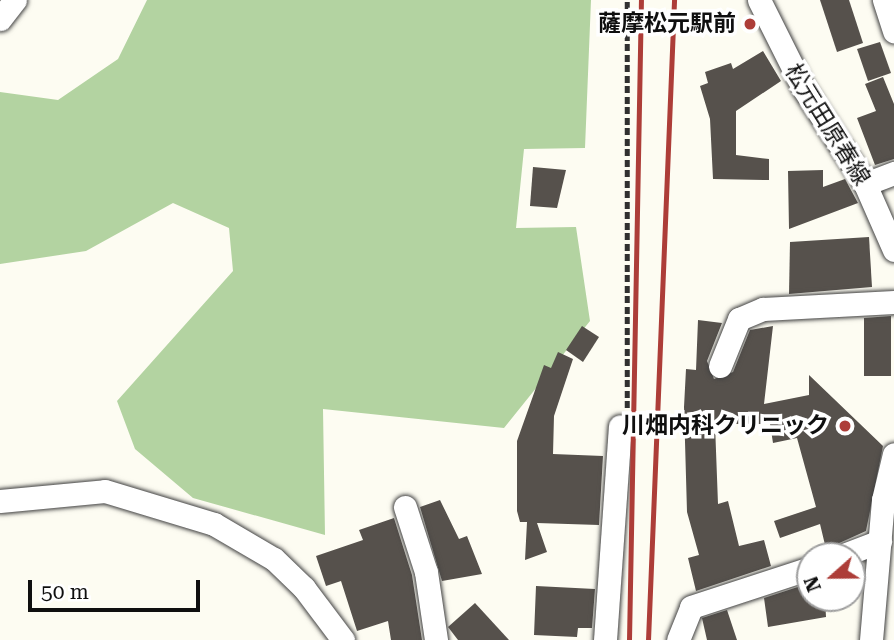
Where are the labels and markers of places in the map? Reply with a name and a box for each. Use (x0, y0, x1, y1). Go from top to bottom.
place label: 薩摩松元駅前 (598, 10, 736, 38)
marker: 薩摩松元駅前 (742, 16, 758, 32)
place label: 川畑内科クリニック (622, 412, 829, 440)
marker: 川畑内科クリニック (835, 416, 855, 436)

